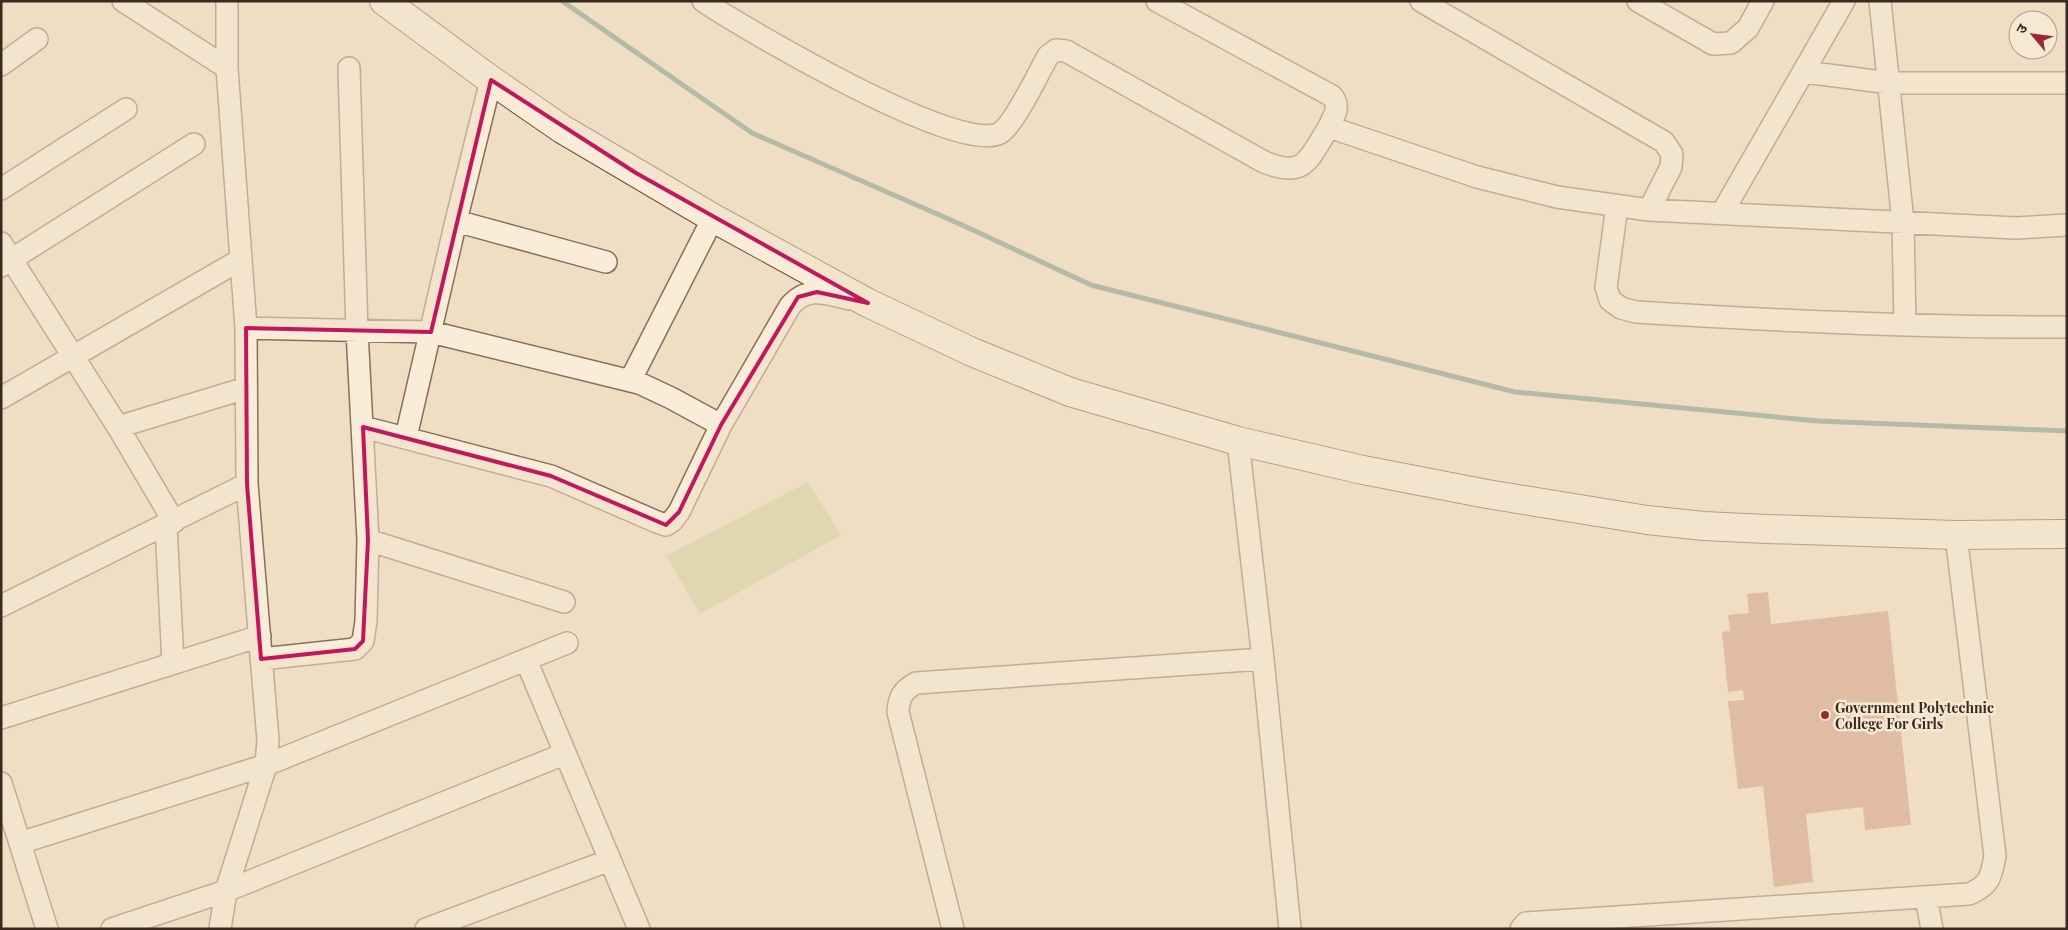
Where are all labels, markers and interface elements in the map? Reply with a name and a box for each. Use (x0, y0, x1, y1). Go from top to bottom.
north arrow (2008, 10, 2058, 60)
text: उ (2011, 20, 2032, 37)
place label: Government Polytechnic College For Girls (1835, 698, 1994, 733)
marker: Government Polytechnic College For Girls (1819, 709, 1831, 721)

